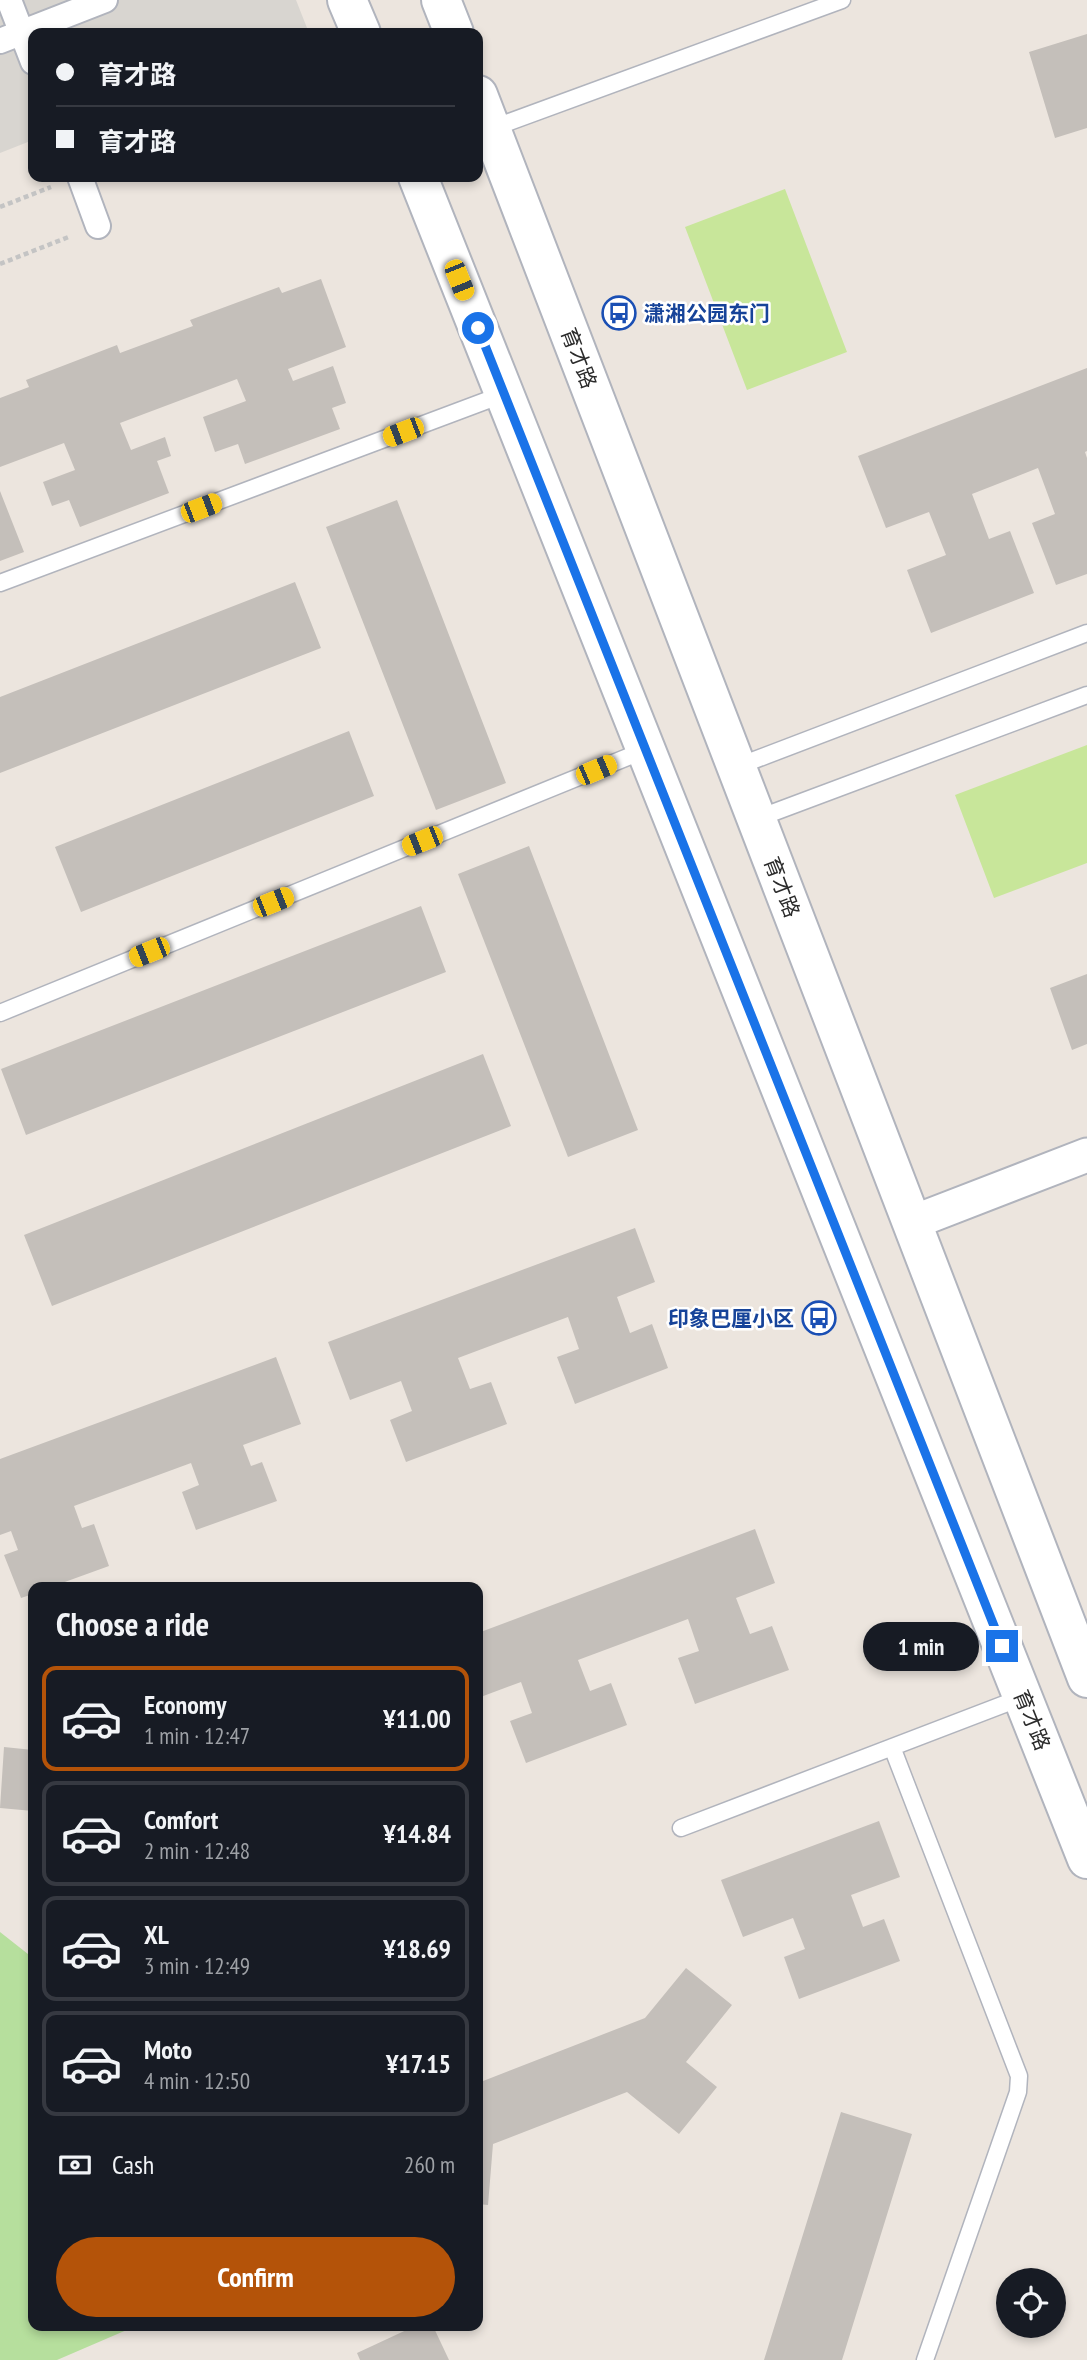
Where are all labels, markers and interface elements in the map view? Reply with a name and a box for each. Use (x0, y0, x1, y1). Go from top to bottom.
text: 育才路 (98, 58, 176, 91)
text: 育才路 (98, 125, 176, 158)
car (442, 257, 477, 303)
bus stop icon: 潇湘公园东门 (600, 294, 638, 332)
place label: 潇湘公园东门 (644, 300, 770, 327)
route start (462, 312, 494, 344)
street label: 育才路 (555, 324, 603, 392)
car (380, 415, 427, 449)
car (178, 491, 225, 525)
car (573, 752, 620, 788)
car (399, 823, 446, 859)
street label: 育才路 (758, 853, 806, 921)
car (250, 884, 297, 920)
car (126, 934, 173, 970)
bus stop icon: 印象巴厘小区 (800, 1299, 838, 1337)
place label: 印象巴厘小区 (668, 1305, 794, 1332)
text: Choose a ride (56, 1603, 209, 1645)
callout: 1 min (862, 1622, 978, 1670)
route end (986, 1630, 1018, 1662)
text: 1 min (898, 1632, 944, 1661)
street label: 育才路 (1008, 1686, 1056, 1754)
icon: car (60, 1687, 123, 1750)
text: Economy (144, 1688, 226, 1721)
text: ¥11.00 (383, 1702, 451, 1735)
text: 1 min · 12:47 (144, 1721, 250, 1750)
icon: car (60, 1802, 123, 1865)
text: Comfort (144, 1803, 218, 1836)
text: ¥14.84 (383, 1817, 451, 1850)
text: 2 min · 12:48 (144, 1836, 250, 1865)
icon: car (60, 1917, 123, 1980)
text: XL (144, 1918, 169, 1951)
text: ¥18.69 (383, 1932, 451, 1965)
text: 3 min · 12:49 (144, 1951, 250, 1980)
icon: car (60, 2032, 123, 2095)
text: Moto (144, 2033, 192, 2066)
text: ¥17.15 (386, 2047, 451, 2080)
text: 4 min · 12:50 (144, 2066, 250, 2095)
icon: cash (56, 2146, 94, 2184)
text: Cash (112, 2148, 154, 2181)
text: 260 m (404, 2150, 455, 2179)
button: Confirm (56, 2237, 455, 2317)
map controls (996, 2268, 1066, 2338)
button: locate (996, 2268, 1066, 2338)

